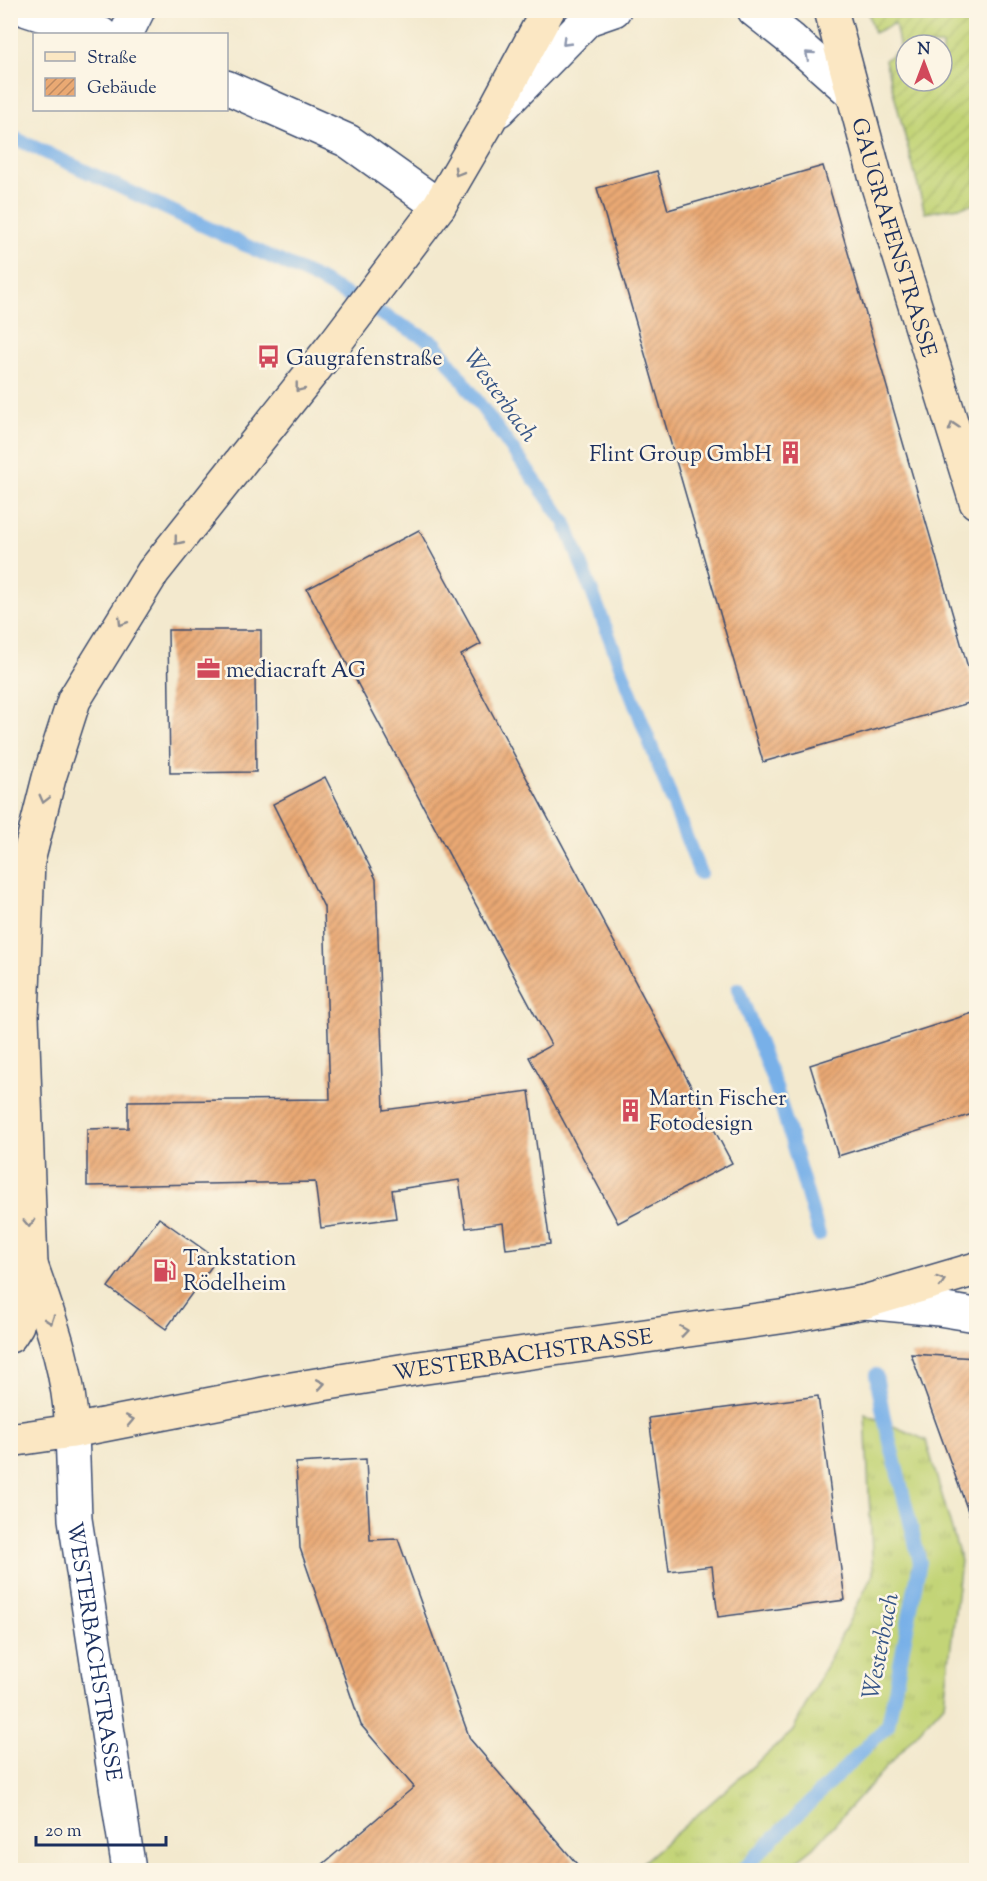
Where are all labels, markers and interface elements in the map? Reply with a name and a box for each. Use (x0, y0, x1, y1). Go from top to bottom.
legend (33, 33, 228, 111)
north arrow (894, 33, 954, 93)
one-way arrow (562, 35, 573, 45)
text: N (918, 39, 931, 62)
text: Straße (87, 46, 137, 72)
one-way arrow (806, 51, 816, 62)
text: Gebäude (87, 76, 157, 102)
street label: GAUGRAFENSTRASSE (841, 115, 943, 362)
one-way arrow (454, 166, 466, 176)
water label: Westerbach (454, 342, 545, 450)
bus stop icon: Gaugrafenstraße (255, 344, 281, 370)
place label: Gaugrafenstraße (286, 344, 442, 376)
one-way arrow (296, 381, 307, 392)
one-way arrow (948, 421, 960, 432)
place label: Flint Group GmbH (589, 440, 772, 472)
building icon: Flint Group GmbH (777, 440, 803, 466)
one-way arrow (175, 534, 186, 545)
one-way arrow (118, 616, 130, 626)
office icon: mediacraft AG (195, 656, 221, 682)
place label: mediacraft AG (226, 656, 366, 688)
one-way arrow (38, 794, 51, 804)
place label: Martin Fischer Fotodesign (649, 1084, 787, 1141)
building icon: Martin Fischer Fotodesign (618, 1097, 644, 1123)
one-way arrow (23, 1218, 35, 1227)
place label: Tankstation Rödelheim (183, 1244, 296, 1301)
fuel station icon: Tankstation Rödelheim (152, 1257, 178, 1283)
one-way arrow (935, 1275, 946, 1288)
one-way arrow (43, 1314, 56, 1325)
street label: WESTERBACHSTRASSE (391, 1322, 655, 1391)
one-way arrow (680, 1325, 689, 1337)
one-way arrow (317, 1379, 326, 1391)
one-way arrow (124, 1414, 134, 1427)
street label: WESTERBACHSTRASSE (57, 1520, 128, 1784)
water label: Westerbach (855, 1590, 909, 1703)
scale bar (36, 1809, 166, 1847)
text: 20 m (45, 1819, 82, 1845)

